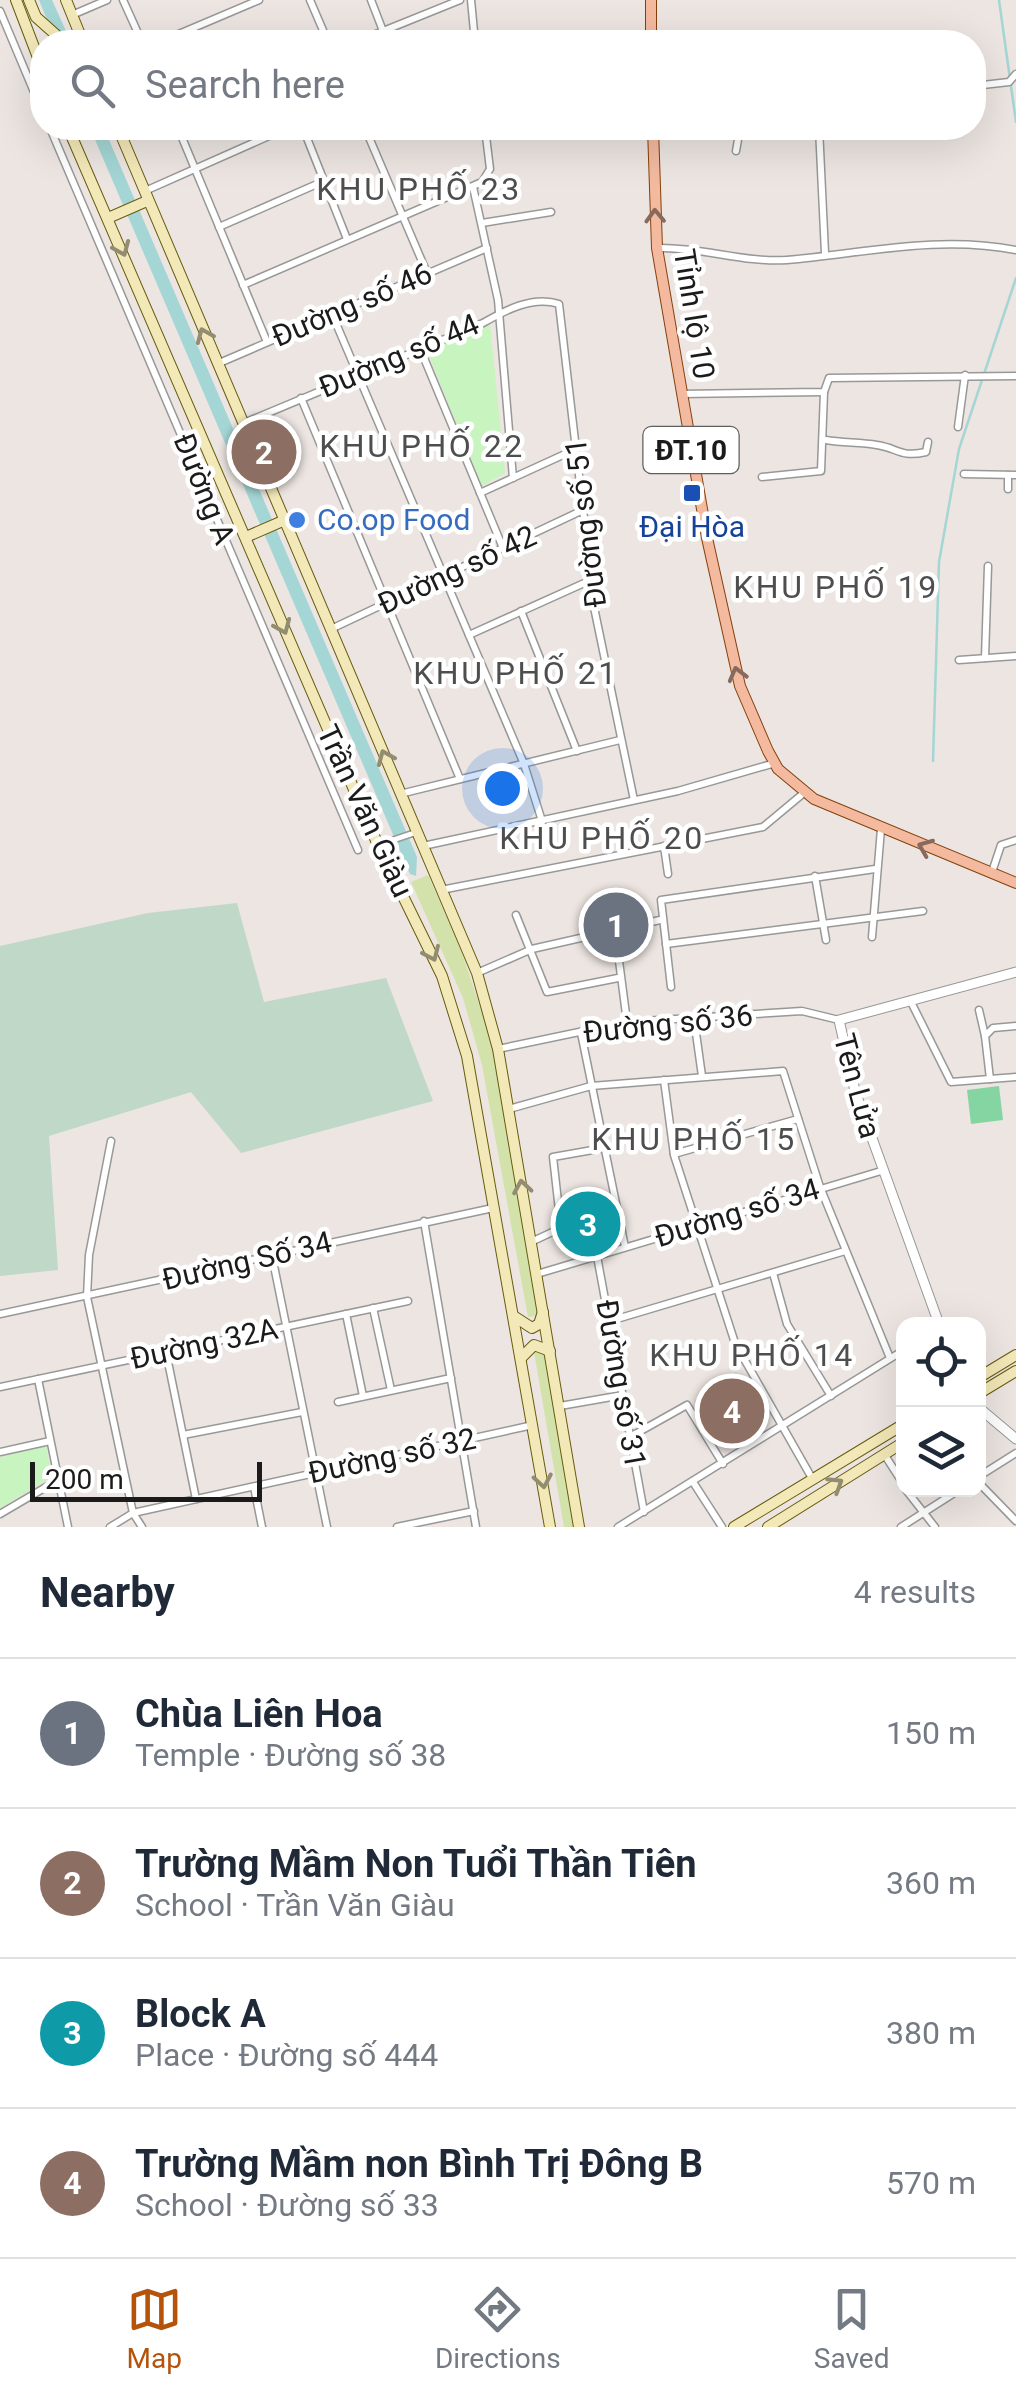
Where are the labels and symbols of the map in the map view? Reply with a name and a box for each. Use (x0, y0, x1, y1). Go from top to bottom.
district label: KHU PHỐ 23 (316, 169, 522, 208)
one-way arrow (645, 208, 666, 224)
one-way arrow (110, 239, 130, 257)
street label: Tỉnh lộ 10 (667, 246, 722, 382)
street label: Đường số 46 (267, 255, 437, 354)
street label: Đường số 44 (314, 306, 484, 405)
one-way arrow (196, 327, 216, 345)
pin: 2 (232, 414, 296, 490)
district label: KHU PHỐ 22 (319, 426, 525, 465)
road number: ĐT.10 (644, 427, 738, 473)
street label: Đường A (166, 428, 243, 550)
street label: Đường số 51 (558, 436, 613, 610)
marker: Đại Hòa (681, 482, 703, 504)
place label: Co.op Food (317, 502, 470, 537)
marker: Co.op Food (286, 509, 308, 531)
place label: Đại Hòa (639, 509, 745, 544)
street label: Đường số 42 (372, 518, 541, 621)
district label: KHU PHỐ 19 (733, 567, 939, 606)
one-way arrow (271, 617, 291, 635)
district label: KHU PHỐ 21 (413, 653, 619, 692)
one-way arrow (728, 666, 749, 683)
street label: Trần Văn Giàu (310, 719, 421, 902)
one-way arrow (376, 749, 396, 766)
your location (477, 763, 528, 814)
district label: KHU PHỐ 20 (499, 818, 705, 857)
one-way arrow (918, 838, 935, 858)
pin: 1 (584, 888, 648, 962)
one-way arrow (420, 944, 440, 962)
street label: Đường số 36 (581, 997, 755, 1050)
street label: Tên Lửa (827, 1030, 888, 1142)
district label: KHU PHỐ 15 (591, 1119, 797, 1158)
street label: Đường số 34 (650, 1171, 824, 1254)
one-way arrow (512, 1178, 533, 1195)
pin: 3 (556, 1186, 620, 1262)
street label: Đường Số 34 (159, 1224, 335, 1297)
street label: Đường số 31 (589, 1297, 654, 1471)
street label: Đường 32A (127, 1311, 281, 1376)
district label: KHU PHỐ 14 (649, 1335, 855, 1374)
pin: 4 (700, 1374, 764, 1448)
street label: Đường số 32 (305, 1421, 479, 1490)
scale bar (30, 1457, 262, 1502)
one-way arrow (532, 1473, 553, 1489)
one-way arrow (825, 1478, 843, 1497)

